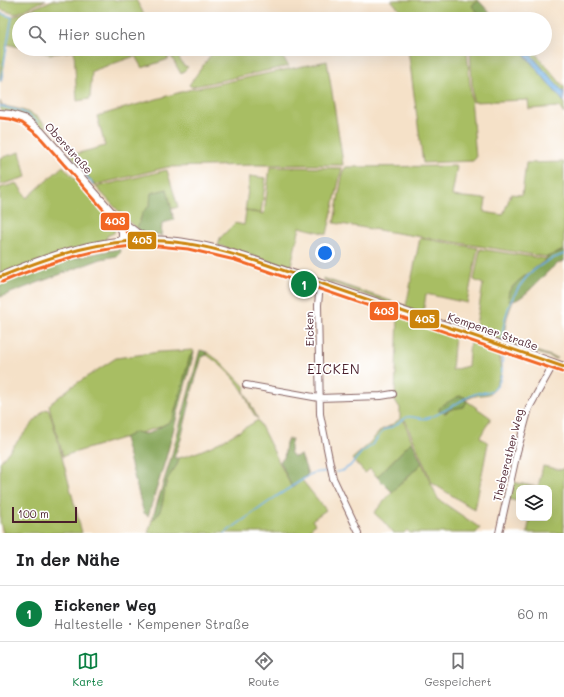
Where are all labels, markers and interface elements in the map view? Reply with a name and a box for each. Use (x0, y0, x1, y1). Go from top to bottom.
search box (12, 12, 552, 56)
icon: search (26, 23, 48, 45)
text: Hier suchen (58, 24, 145, 44)
street label: Oberstraße (42, 119, 96, 177)
line badge: 403 (100, 212, 130, 231)
text: 403 (105, 213, 126, 228)
line badge: 405 (127, 231, 157, 250)
text: 405 (132, 232, 153, 247)
your location (315, 243, 335, 263)
pin: 1 (291, 269, 317, 299)
line badge: 403 (369, 301, 399, 321)
text: 403 (374, 303, 395, 318)
street label: Kempener Straße (446, 308, 541, 354)
line badge: 405 (409, 309, 440, 329)
street label: Eicken (301, 311, 317, 347)
text: 405 (415, 311, 436, 326)
district label: EICKEN (307, 360, 361, 377)
street label: Theberather Weg (489, 407, 527, 503)
map controls (516, 485, 552, 521)
button: layers (516, 485, 552, 521)
scale bar (12, 505, 77, 524)
text: 100 m (18, 506, 49, 521)
text: In der Nähe (16, 548, 120, 570)
text: Eickener Weg (54, 595, 156, 615)
text: 1 (26, 605, 32, 622)
text: 60 m (518, 605, 548, 622)
text: Haltestelle · Kempener Straße (54, 615, 249, 632)
tab: Karte (72, 650, 103, 689)
tab: Route (248, 650, 279, 689)
tab: Gespeichert (424, 650, 492, 689)

